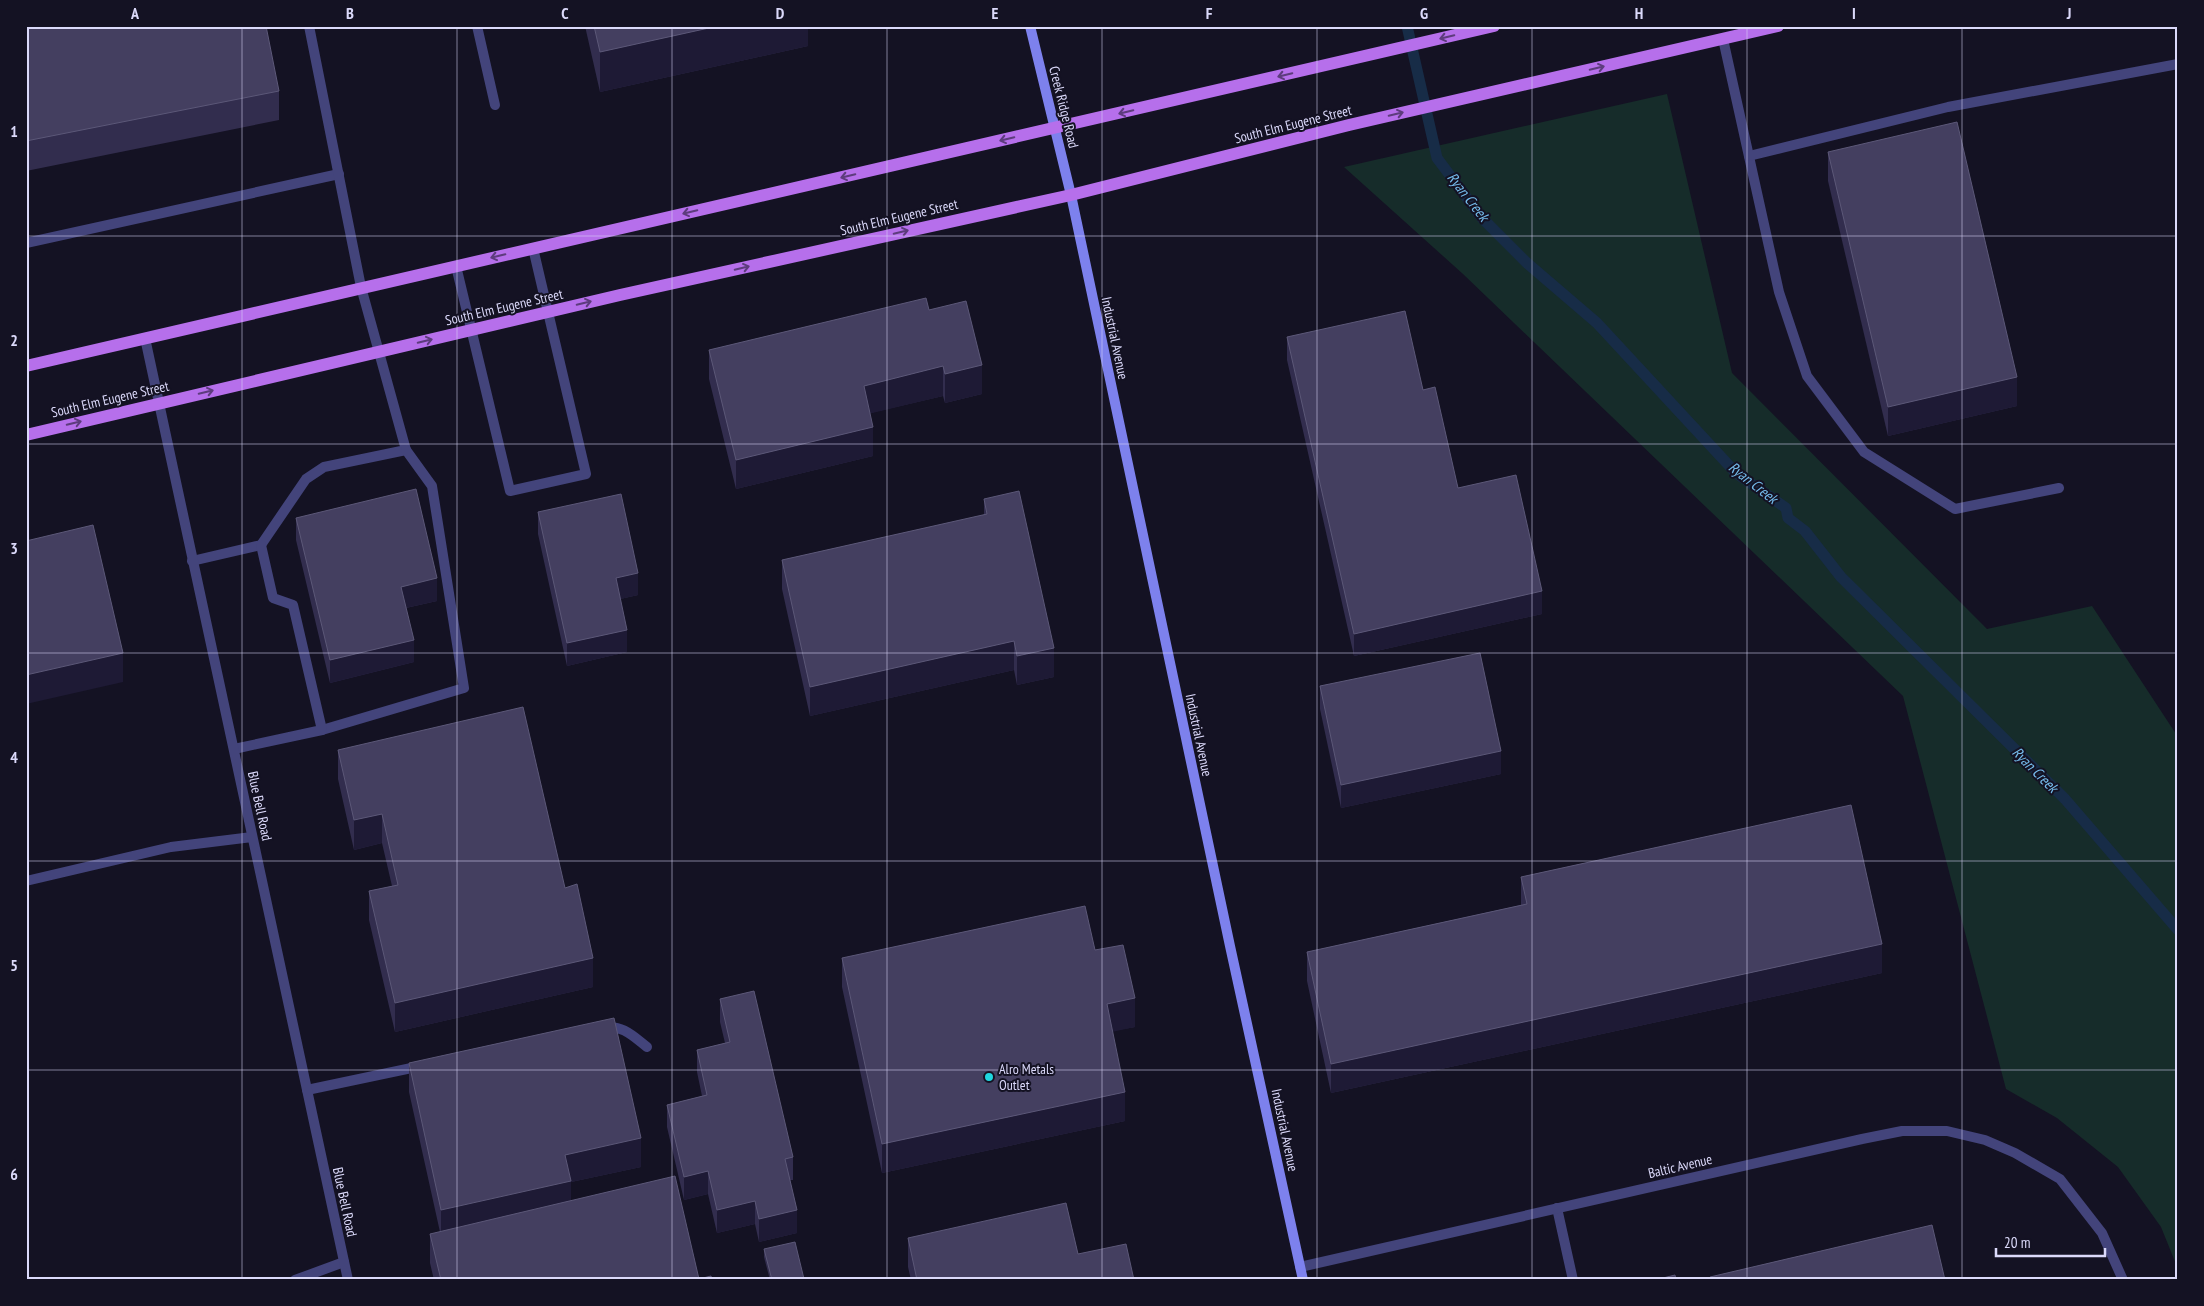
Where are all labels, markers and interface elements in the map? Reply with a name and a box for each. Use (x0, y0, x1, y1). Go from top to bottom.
text: A (130, 3, 140, 23)
text: B (346, 3, 354, 23)
text: C (561, 3, 569, 23)
text: D (776, 3, 785, 23)
text: E (992, 3, 999, 23)
text: F (1206, 3, 1213, 23)
text: G (1420, 3, 1428, 23)
text: H (1635, 3, 1643, 23)
text: I (1852, 3, 1856, 23)
text: J (2066, 3, 2071, 23)
one-way arrow (1439, 33, 1455, 42)
one-way arrow (1588, 63, 1604, 72)
street label: Creek Ridge Road (1045, 64, 1083, 150)
one-way arrow (1277, 71, 1293, 80)
street label: South Elm Eugene Street (1232, 101, 1354, 147)
one-way arrow (1119, 108, 1135, 117)
one-way arrow (1388, 109, 1404, 119)
text: 1 (10, 121, 18, 141)
one-way arrow (999, 135, 1015, 145)
water label: Ryan Creek (1443, 168, 1495, 227)
one-way arrow (841, 172, 857, 181)
street label: South Elm Eugene Street (838, 195, 960, 239)
one-way arrow (683, 208, 699, 217)
one-way arrow (892, 227, 908, 237)
one-way arrow (490, 252, 506, 261)
one-way arrow (734, 263, 750, 272)
street label: South Elm Eugene Street (443, 285, 565, 329)
street label: Industrial Avenue (1097, 295, 1133, 381)
one-way arrow (575, 298, 591, 308)
text: 2 (10, 330, 18, 350)
one-way arrow (417, 336, 433, 345)
street label: South Elm Eugene Street (49, 377, 171, 421)
one-way arrow (197, 387, 213, 396)
one-way arrow (65, 418, 81, 427)
water label: Ryan Creek (1725, 458, 1783, 509)
text: 3 (10, 538, 18, 558)
street label: Industrial Avenue (1181, 692, 1217, 778)
water label: Ryan Creek (2008, 743, 2064, 798)
text: 4 (10, 747, 18, 767)
street label: Blue Bell Road (244, 770, 276, 842)
text: 5 (10, 955, 18, 975)
place label: Alro Metals Outlet (999, 1060, 1054, 1094)
marker: Alro Metals Outlet (983, 1071, 995, 1083)
street label: Industrial Avenue (1267, 1087, 1303, 1173)
street label: Baltic Avenue (1646, 1150, 1714, 1182)
text: 6 (10, 1164, 18, 1184)
street label: Blue Bell Road (329, 1166, 361, 1238)
scale bar (1996, 1226, 2105, 1258)
text: 20 m (2004, 1233, 2030, 1252)

